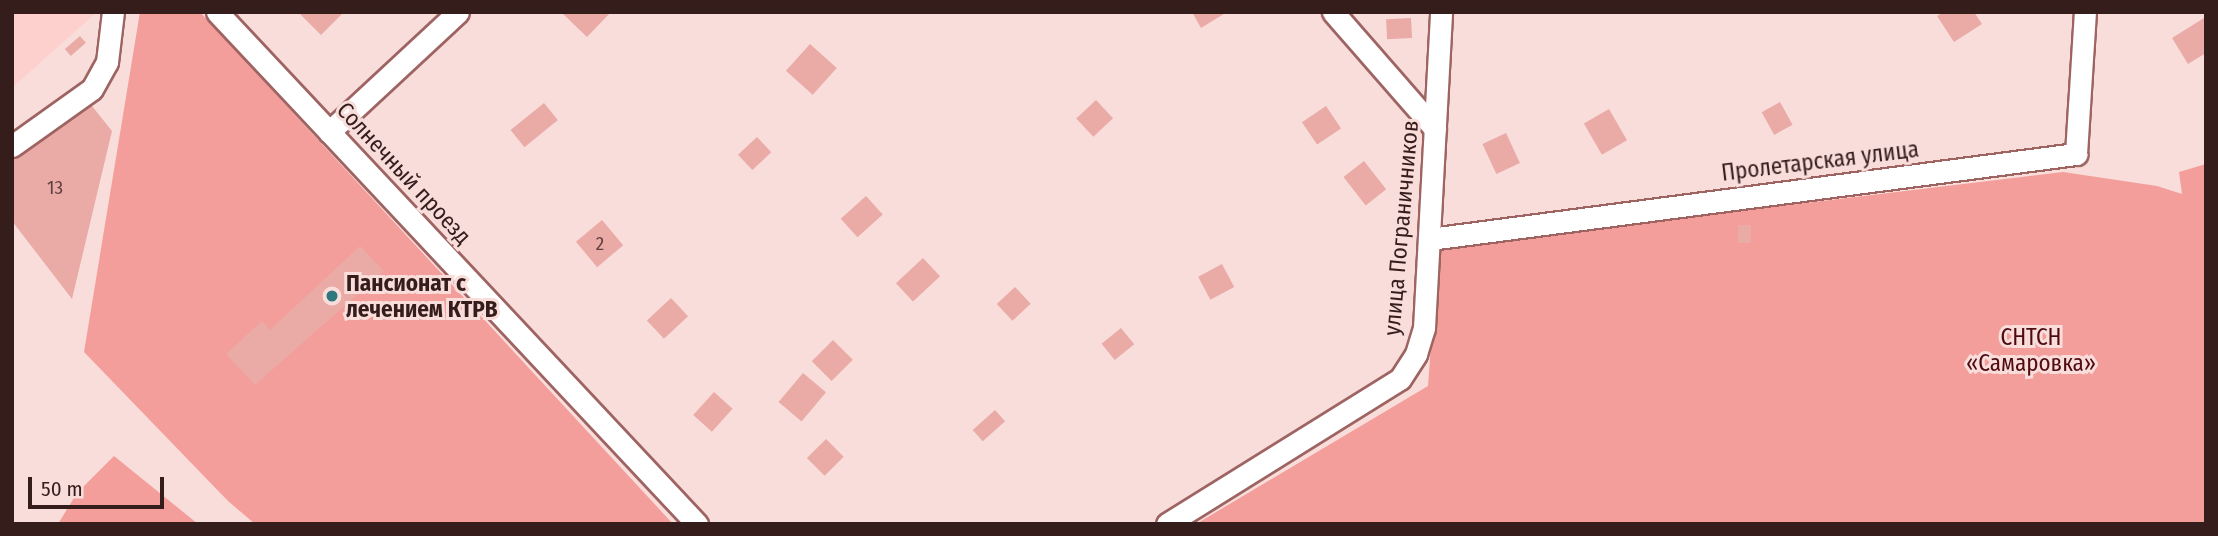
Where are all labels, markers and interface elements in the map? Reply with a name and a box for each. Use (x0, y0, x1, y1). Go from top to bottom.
street label: Солнечный проезд (331, 96, 477, 250)
street label: улица Пограничников (1378, 119, 1424, 337)
street label: Пролетарская улица (1720, 135, 1920, 187)
house number: 13 (47, 177, 63, 199)
house number: 2 (596, 233, 604, 255)
place label: Пансионат с лечением КТРВ (346, 269, 498, 323)
marker: Пансионат с лечением КТРВ (324, 288, 340, 304)
park label: СНТСН «Самаровка» (1966, 323, 2096, 377)
scale bar (32, 462, 168, 506)
text: 50 m (41, 476, 83, 502)

